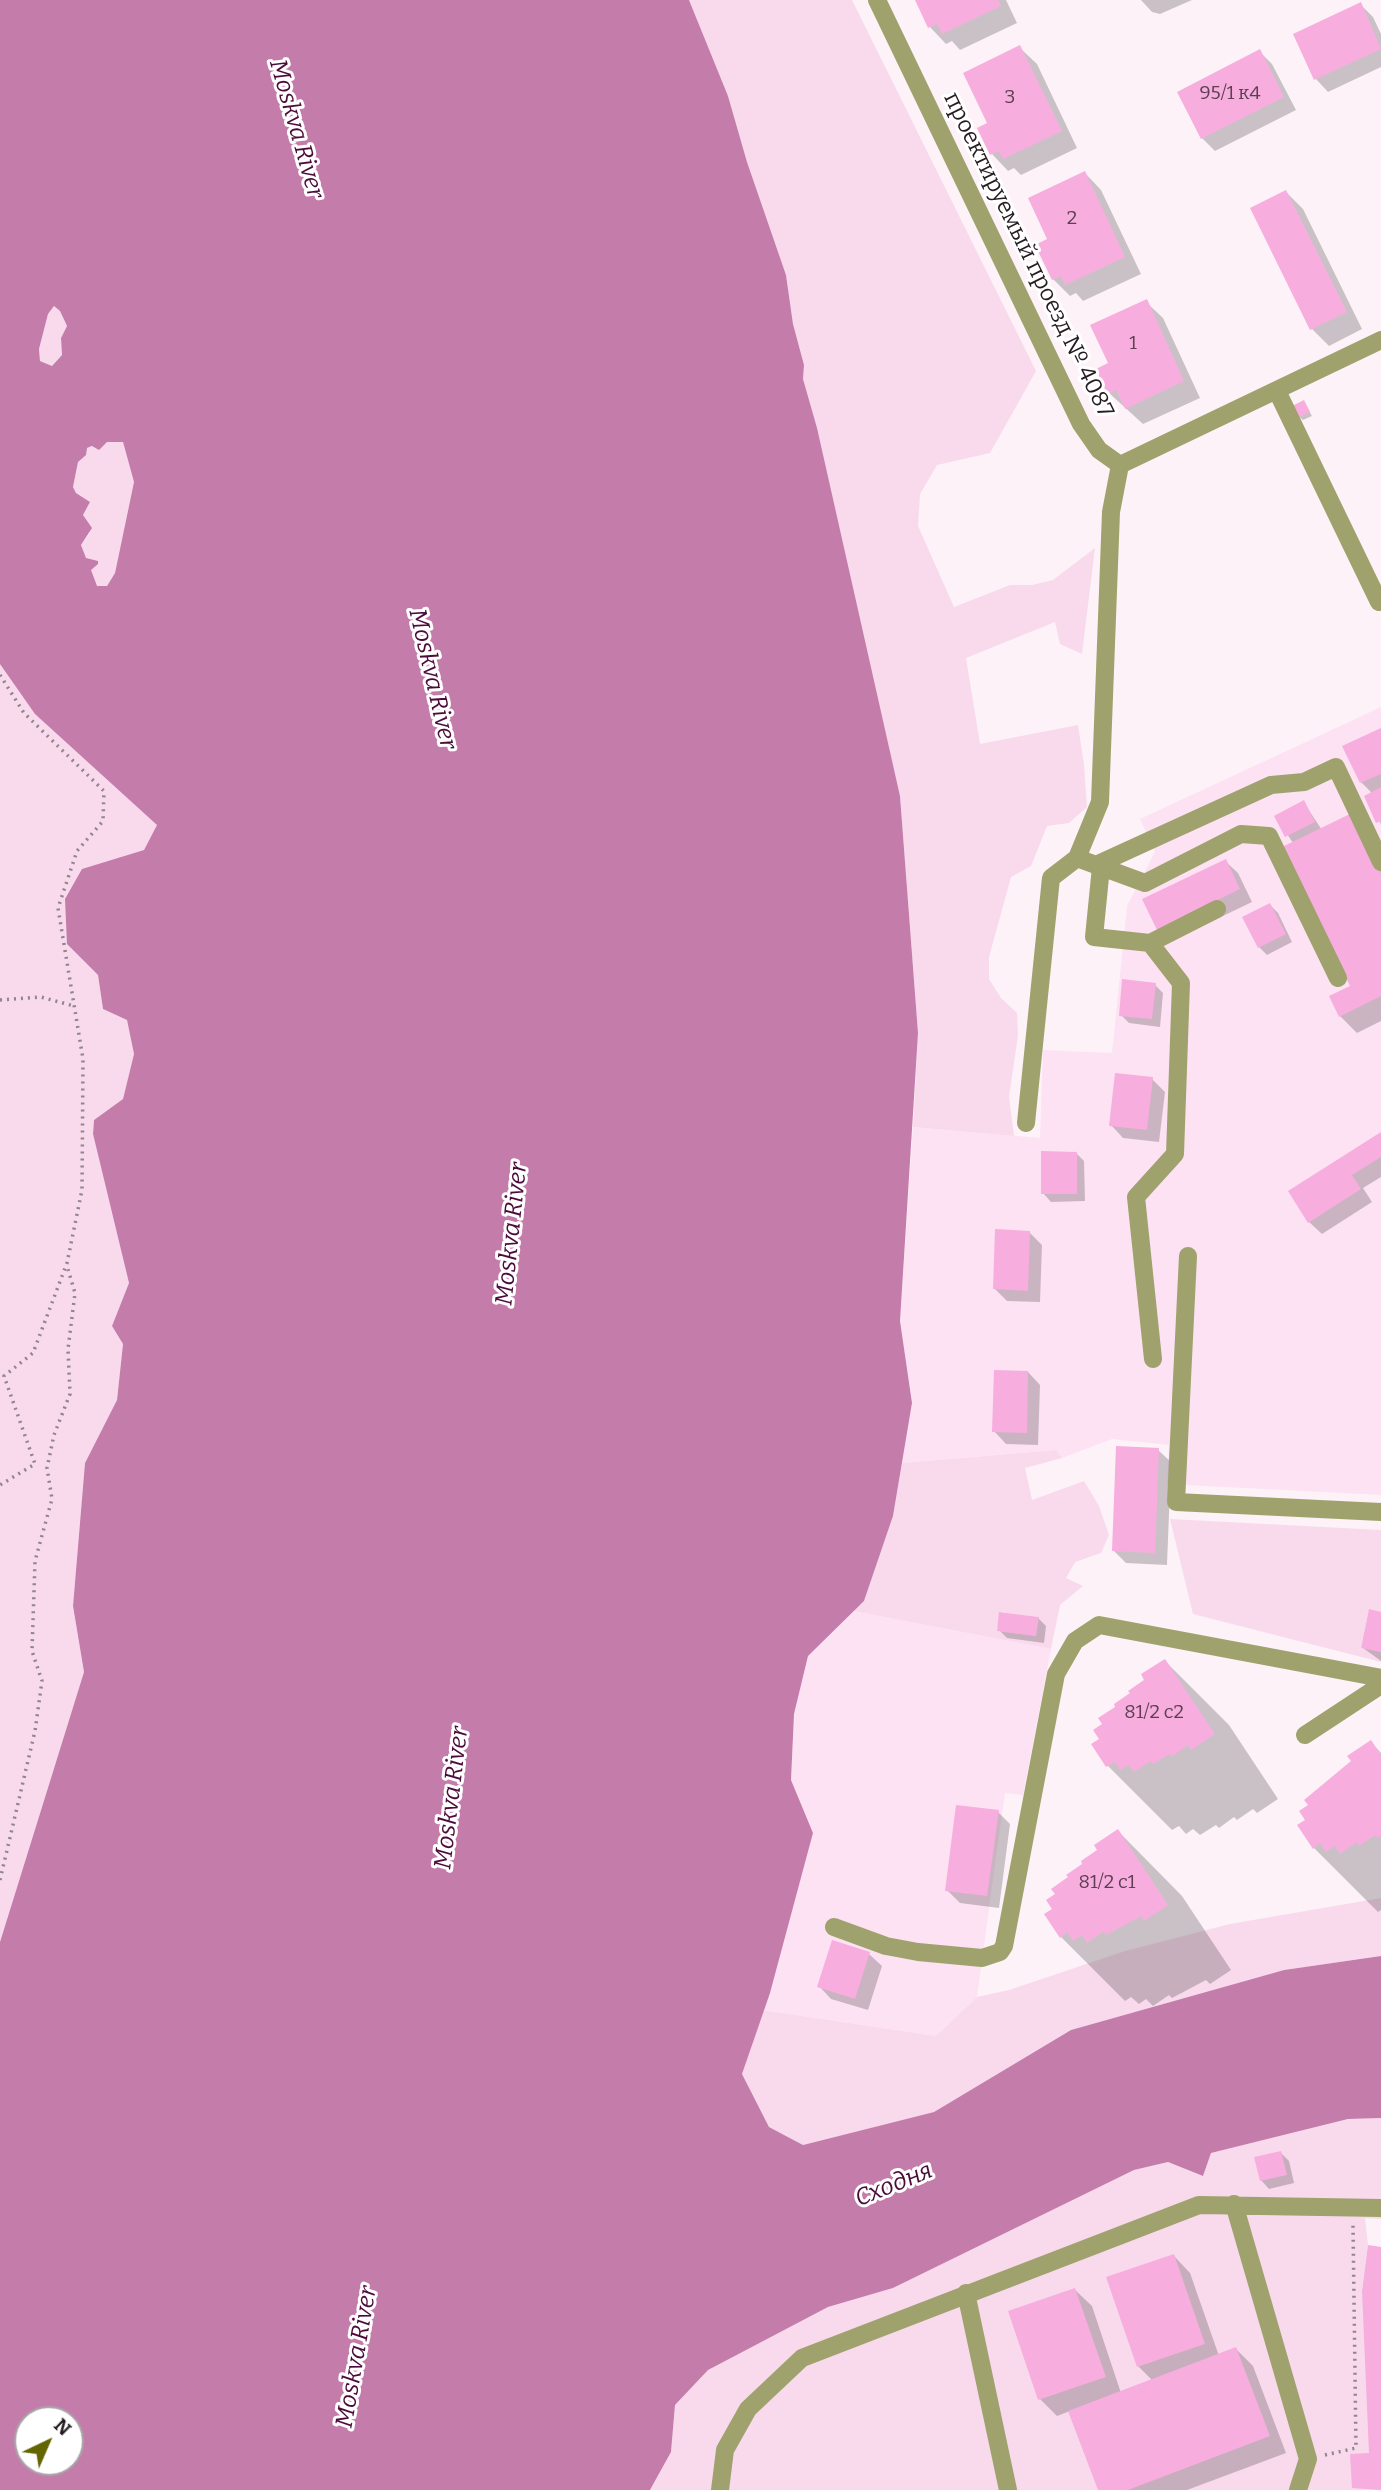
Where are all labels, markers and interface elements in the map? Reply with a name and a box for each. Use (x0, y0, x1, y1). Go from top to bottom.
water label: Moskva River (262, 56, 330, 202)
house number: 95/1 к4 (1199, 83, 1261, 105)
house number: 3 (1005, 87, 1015, 109)
street label: проектируемый проезд № 4087 (937, 88, 1119, 422)
house number: 2 (1067, 208, 1077, 230)
house number: 1 (1129, 333, 1137, 355)
water label: Moskva River (402, 606, 462, 752)
water label: Moskva River (490, 1161, 534, 1307)
house number: 81/2 с2 (1124, 1702, 1184, 1724)
water label: Moskva River (429, 1725, 475, 1871)
house number: 81/2 с1 (1079, 1872, 1135, 1894)
water label: Сходня (851, 2156, 937, 2214)
water label: Moskva River (330, 2284, 384, 2430)
north arrow (14, 2406, 84, 2476)
text: N (49, 2414, 76, 2440)

